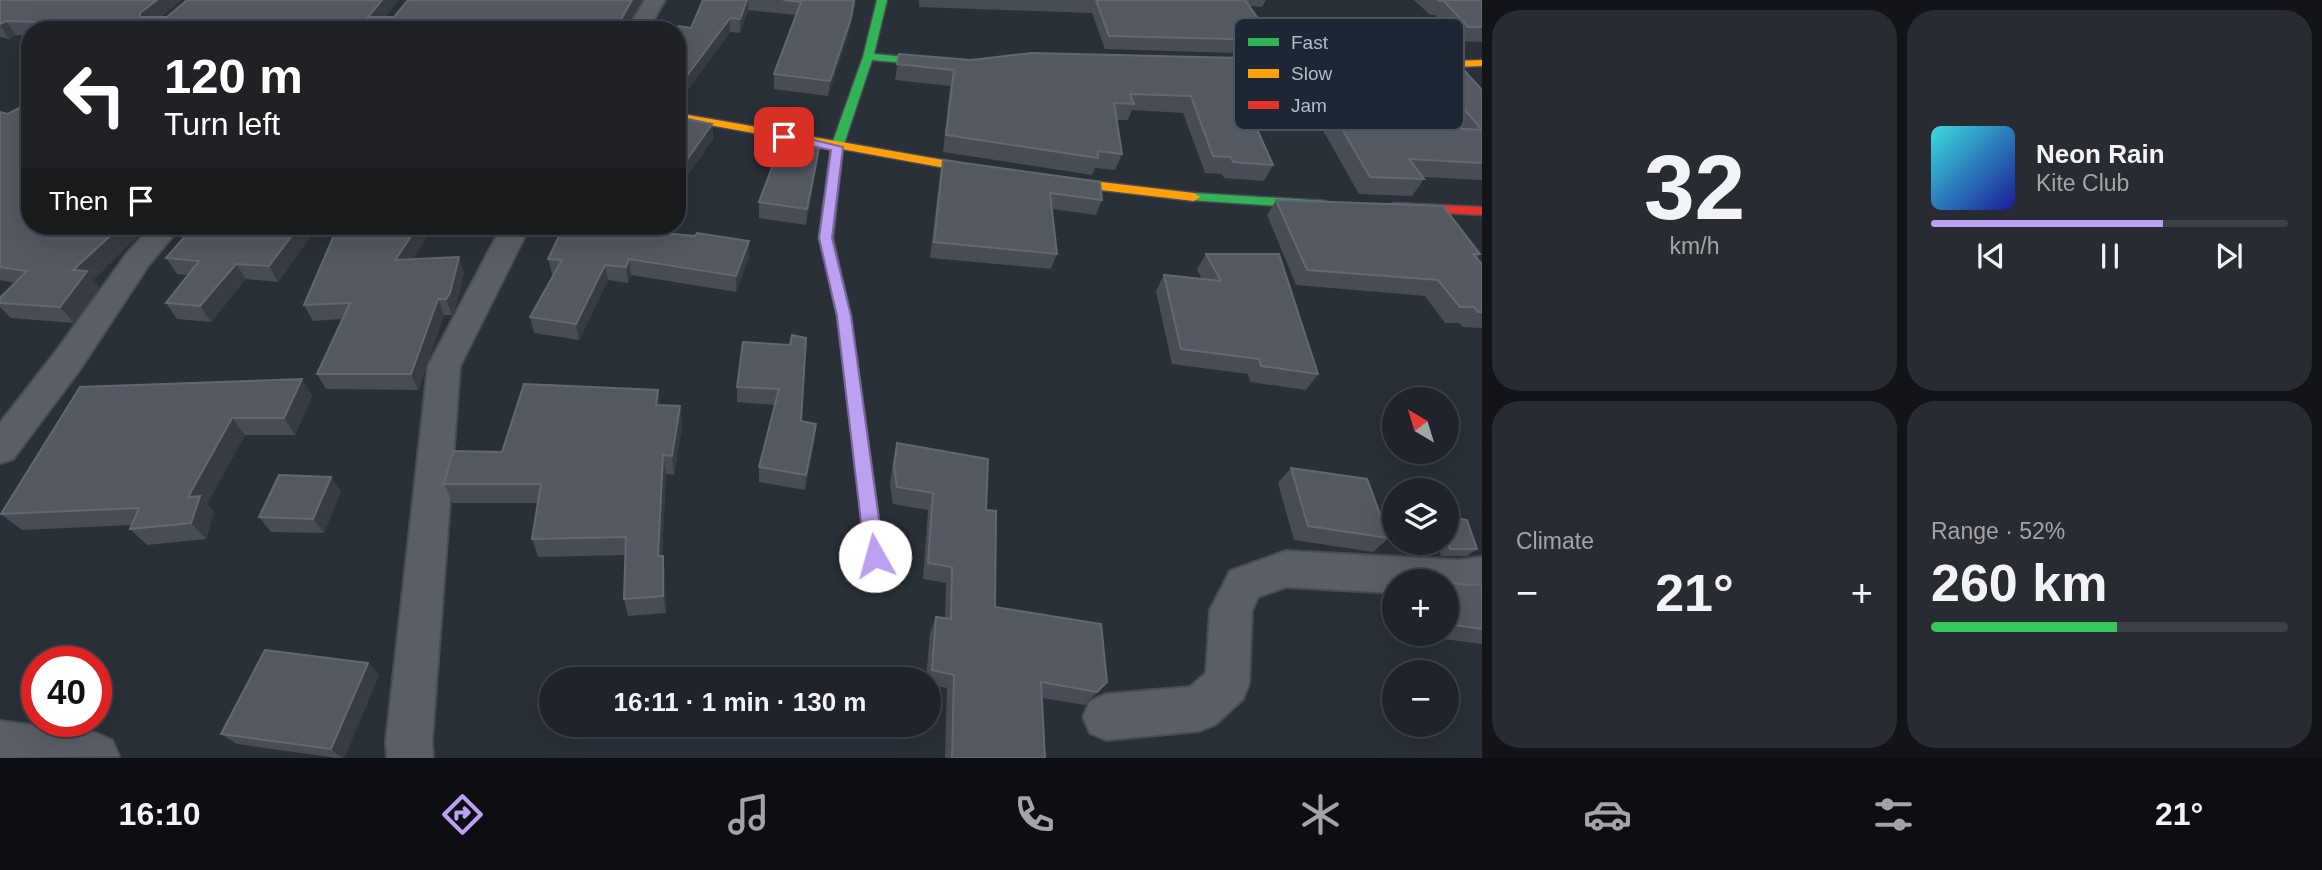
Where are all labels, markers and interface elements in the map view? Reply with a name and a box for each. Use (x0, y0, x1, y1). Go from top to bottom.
legend (1234, 18, 1464, 130)
text: Fast (1291, 32, 1329, 53)
icon: left (49, 49, 140, 140)
text: 120 m (164, 49, 303, 103)
text: Slow (1291, 63, 1332, 84)
text: Jam (1291, 95, 1327, 116)
text: Turn left (164, 106, 280, 142)
pin (754, 107, 814, 167)
icon: arrive (765, 118, 803, 156)
text: 32 (1644, 137, 1745, 238)
text: Neon Rain (2036, 139, 2165, 169)
text: Kite Club (2036, 170, 2129, 196)
icon: arrive (122, 182, 160, 220)
text: Then (49, 186, 108, 216)
text: km/h (1670, 233, 1719, 259)
icon: previous (1972, 237, 2010, 275)
icon: pause (2091, 237, 2129, 275)
icon: next (2210, 237, 2248, 275)
north arrow (1382, 387, 1460, 464)
map controls (1382, 387, 1459, 737)
button: layers (1382, 478, 1459, 555)
text: Range · 52% (1931, 518, 2065, 544)
position arrow (838, 519, 912, 593)
text: Climate (1516, 528, 1594, 554)
text: 260 km (1931, 554, 2107, 612)
text: 21° (1655, 564, 1734, 622)
button: + (1382, 569, 1459, 646)
text: − (1516, 572, 1538, 614)
text: + (1851, 572, 1873, 614)
speed limit sign: 40 (21, 646, 112, 737)
button: − (1382, 660, 1459, 737)
text: 16:11 · 1 min · 130 m (614, 687, 866, 717)
icon: directions (438, 790, 487, 839)
icon: music (724, 790, 773, 839)
icon: phone (1010, 790, 1059, 839)
icon: climate (1296, 790, 1345, 839)
icon: car (1583, 790, 1632, 839)
icon: filters (1869, 790, 1918, 839)
text: 16:10 (119, 796, 200, 832)
text: 21° (2155, 796, 2203, 832)

